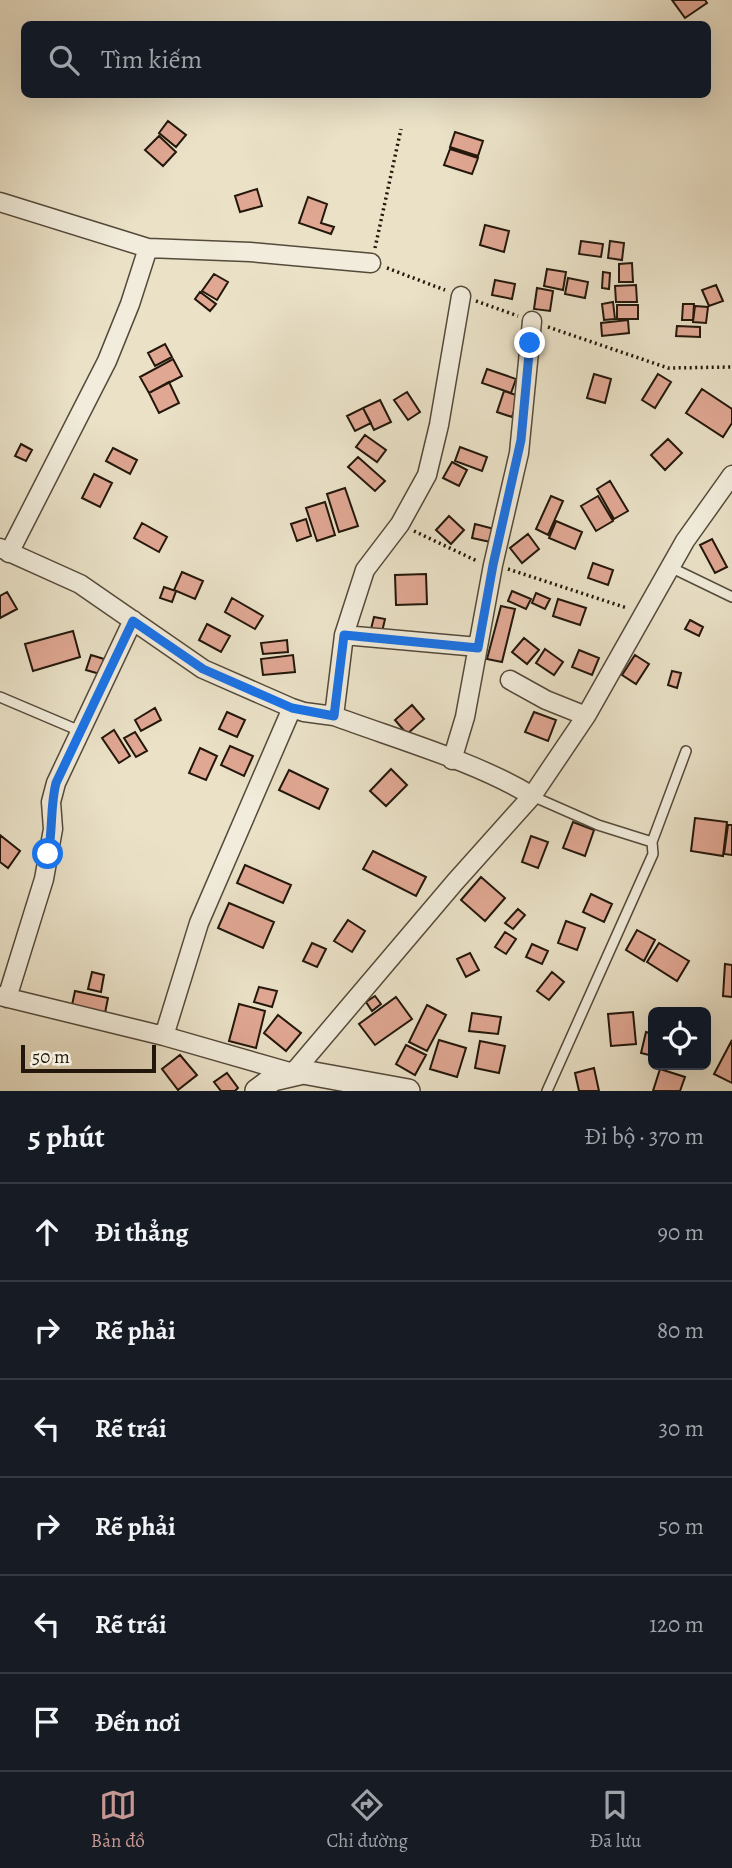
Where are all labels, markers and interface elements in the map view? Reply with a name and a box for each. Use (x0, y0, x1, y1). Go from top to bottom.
search box (21, 21, 711, 98)
icon: search (45, 41, 83, 79)
text: Tìm kiếm (101, 42, 202, 77)
route end (514, 327, 545, 358)
route start (32, 838, 63, 869)
map controls (648, 1007, 711, 1070)
button: locate (648, 1007, 711, 1070)
scale bar (21, 1042, 156, 1074)
text: 50 m (32, 1044, 70, 1070)
text: 5 phút (28, 1117, 105, 1157)
text: Đi bộ · 370 m (585, 1121, 704, 1152)
icon: ahead (28, 1213, 66, 1251)
text: Đi thẳng (95, 1215, 189, 1250)
text: 90 m (658, 1217, 704, 1248)
icon: right (28, 1311, 66, 1349)
text: Rẽ phải (95, 1313, 176, 1348)
text: 80 m (657, 1315, 704, 1346)
icon: left (28, 1409, 66, 1447)
text: Rẽ trái (95, 1411, 167, 1446)
text: 30 m (658, 1413, 704, 1444)
icon: right (28, 1507, 66, 1545)
text: Rẽ phải (95, 1509, 176, 1544)
text: 50 m (658, 1511, 704, 1542)
icon: left (28, 1605, 66, 1643)
text: Rẽ trái (95, 1607, 167, 1642)
text: 120 m (649, 1609, 704, 1640)
icon: arrive (28, 1703, 66, 1741)
text: Đến nơi (95, 1705, 181, 1740)
tab: Bản đồ (91, 1786, 145, 1854)
tab: Chỉ đường (326, 1786, 408, 1854)
tab: Đã lưu (590, 1786, 641, 1854)

